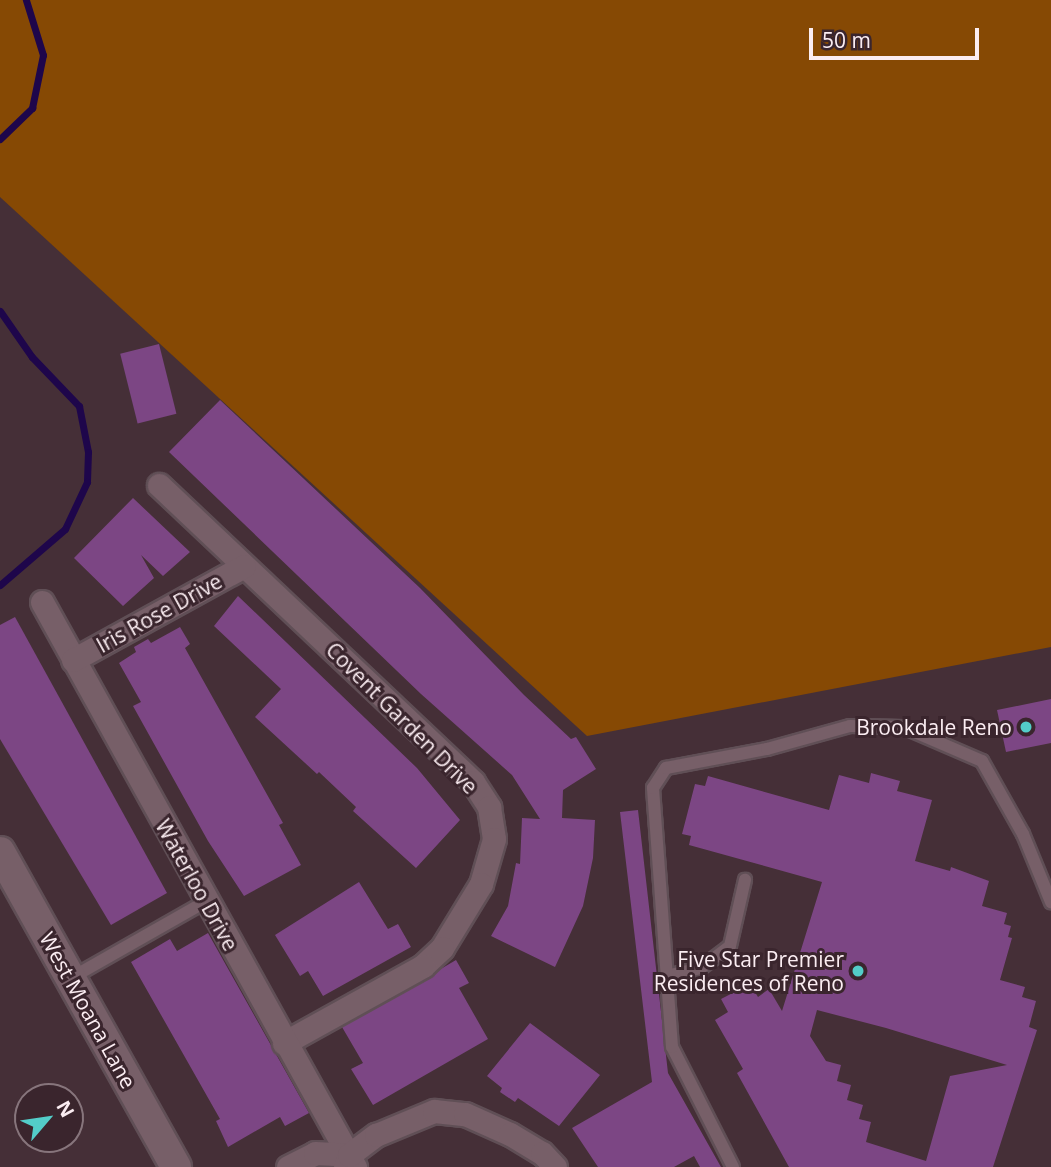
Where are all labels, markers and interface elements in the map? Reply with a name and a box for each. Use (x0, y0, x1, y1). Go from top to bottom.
scale bar (813, 14, 983, 58)
text: 50 m (822, 26, 871, 54)
street label: Iris Rose Drive (92, 568, 226, 658)
street label: Covent Garden Drive (321, 637, 483, 799)
place label: Brookdale Reno (856, 714, 1012, 740)
marker: Brookdale Reno (1018, 719, 1034, 735)
street label: Waterloo Drive (151, 815, 243, 955)
street label: West Moana Lane (35, 928, 141, 1092)
place label: Five Star Premier Residences of Reno (654, 946, 844, 996)
marker: Five Star Premier Residences of Reno (850, 963, 866, 979)
north arrow (14, 1083, 84, 1153)
text: N (50, 1096, 81, 1122)

